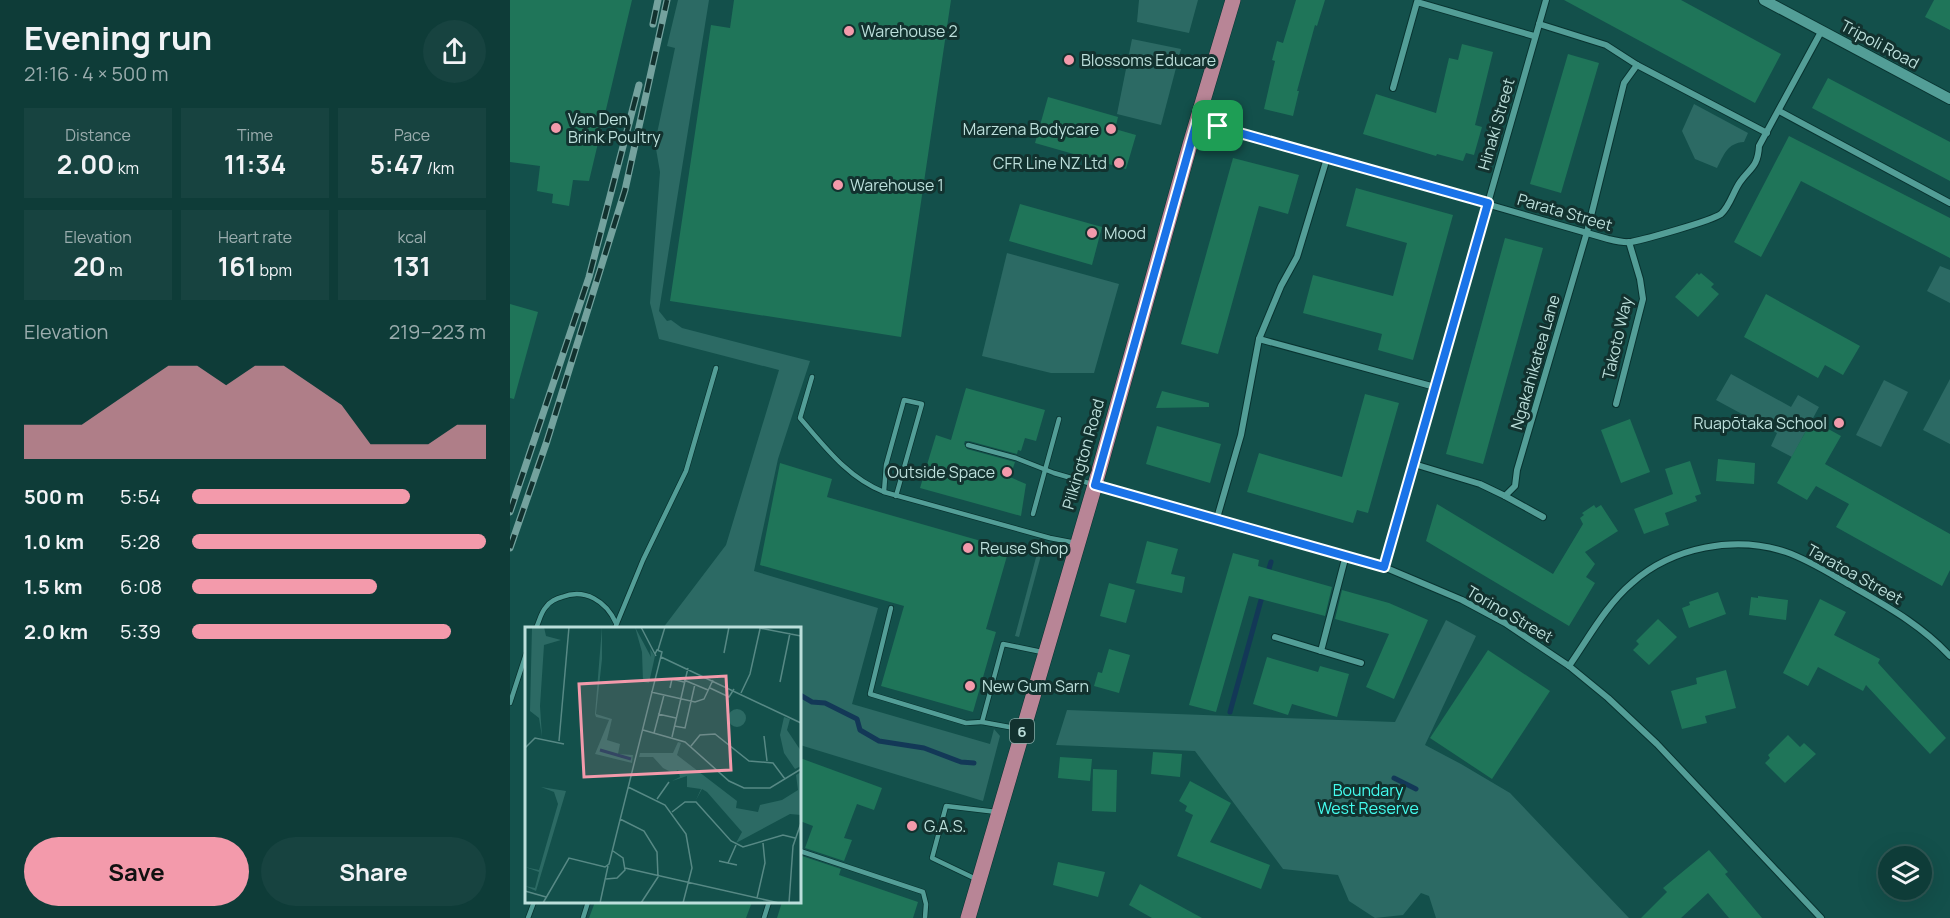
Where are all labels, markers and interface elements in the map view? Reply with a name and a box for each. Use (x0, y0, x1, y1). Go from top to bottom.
street label: Tripoli Road (1837, 14, 1923, 74)
text: Evening run (24, 15, 212, 60)
button: share (423, 20, 486, 83)
place label: Warehouse 2 (861, 20, 958, 42)
marker: Warehouse 2 (842, 24, 856, 38)
place label: Blossoms Educare (1081, 49, 1216, 71)
marker: Blossoms Educare (1062, 53, 1076, 67)
text: 21:16 · 4 × 500 m (24, 60, 168, 87)
street label: Hinaki Street (1472, 75, 1520, 173)
pin (1192, 100, 1243, 151)
place label: Van Den Brink Poultry (568, 108, 661, 148)
icon: arrive (1201, 109, 1234, 142)
place label: Marzena Bodycare (963, 118, 1099, 140)
marker: Van Den Brink Poultry (549, 121, 563, 135)
marker: Marzena Bodycare (1104, 122, 1118, 136)
text: Distance (65, 124, 131, 146)
text: Time (237, 124, 273, 146)
text: Pace (394, 124, 430, 146)
text: 2.00 (57, 146, 114, 182)
text: 11:34 (224, 146, 286, 182)
text: 5:47 (370, 146, 423, 182)
place label: CFR Line NZ Ltd (993, 152, 1107, 174)
marker: CFR Line NZ Ltd (1112, 156, 1126, 170)
text: km (114, 157, 139, 179)
text: /km (423, 157, 454, 179)
place label: Warehouse 1 (850, 174, 944, 196)
marker: Warehouse 1 (831, 178, 845, 192)
street label: Parata Street (1515, 188, 1615, 236)
place label: Mood (1104, 222, 1146, 244)
text: Elevation (64, 226, 132, 248)
text: Heart rate (218, 226, 292, 248)
text: kcal (397, 226, 427, 248)
marker: Mood (1085, 226, 1099, 240)
text: 20 (73, 248, 106, 284)
text: 161 (218, 248, 256, 284)
text: 131 (393, 248, 431, 284)
text: m (106, 259, 123, 281)
text: bpm (256, 259, 292, 281)
street label: Ngakahikatea Lane (1505, 292, 1565, 432)
street label: Takoto Way (1597, 294, 1637, 382)
text: Elevation (24, 318, 108, 345)
text: 219–223 m (389, 318, 486, 345)
street label: Pilkington Road (1057, 396, 1109, 512)
place label: Ruapōtaka School (1693, 412, 1827, 434)
marker: Ruapōtaka School (1832, 416, 1846, 430)
place label: Outside Space (887, 461, 995, 483)
marker: Outside Space (1000, 465, 1014, 479)
text: 500 m (24, 483, 84, 510)
text: 5:54 (120, 483, 161, 510)
text: 1.0 km (24, 528, 84, 555)
text: 5:28 (120, 528, 161, 555)
place label: Reuse Shop (980, 537, 1068, 559)
street label: Taratoa Street (1803, 539, 1907, 609)
marker: Reuse Shop (961, 541, 975, 555)
text: 1.5 km (24, 573, 83, 600)
text: 6:08 (120, 573, 162, 600)
street label: Torino Street (1463, 580, 1557, 648)
text: 2.0 km (24, 618, 88, 645)
text: 5:39 (120, 618, 161, 645)
inset map (525, 627, 801, 903)
place label: New Gum Sarn (982, 675, 1089, 697)
marker: New Gum Sarn (963, 679, 977, 693)
road number: 6 (1010, 719, 1034, 743)
park label: Boundary West Reserve (1317, 779, 1419, 819)
place label: G.A.S. (924, 815, 966, 837)
marker: G.A.S. (905, 819, 919, 833)
button: Save (24, 837, 249, 906)
button: Share (261, 837, 486, 906)
map controls (1878, 846, 1932, 900)
button: layers (1878, 846, 1932, 900)

